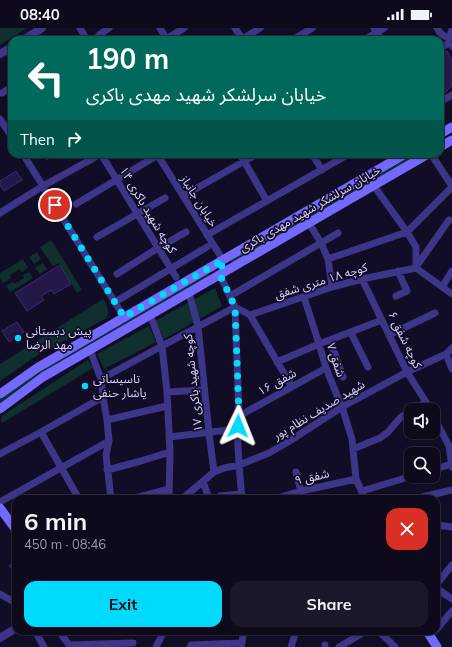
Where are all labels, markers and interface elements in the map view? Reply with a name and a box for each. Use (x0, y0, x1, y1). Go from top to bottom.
text: 08:40 (20, 5, 60, 24)
text: 190 m (86, 41, 169, 76)
icon: left (20, 52, 72, 104)
text: خیابان سرلشکر شهید مهدی باکری (86, 83, 326, 106)
icon: right (63, 128, 85, 150)
text: Then (20, 130, 55, 149)
street label: خیابان سرلشکر شهید مهدی باکری (237, 162, 383, 255)
street label: کوچه شهید باکری ۱۴ (116, 164, 181, 257)
street label: خیابان جانباز (177, 171, 221, 230)
pin (38, 188, 72, 222)
icon: arrive (44, 194, 66, 216)
street label: کوچه ۱۸ متری شفق (273, 259, 370, 303)
street label: کوچه شفق ۶ (384, 309, 426, 372)
place label: پیش دبستانی مهد الرضا (26, 323, 92, 352)
street label: کوچه شهید باکری ۱۷ (180, 332, 206, 433)
marker: پیش دبستانی مهد الرضا (13, 333, 23, 343)
street label: شفق ۷ (323, 341, 349, 379)
street label: شفق ۱۶ (255, 365, 299, 399)
place label: تاسیساتی یاشار حنفی (93, 371, 147, 400)
street label: شهید صدیف نظام پور (269, 376, 368, 445)
marker: تاسیساتی یاشار حنفی (80, 381, 90, 391)
map controls (404, 403, 440, 483)
button: sound (404, 403, 440, 439)
position arrow (217, 405, 259, 447)
button: search (404, 447, 440, 483)
street label: شفق ۹ (293, 465, 331, 489)
text: 6 min (24, 506, 87, 536)
button: close (386, 508, 428, 550)
text: 450 m · 08:46 (24, 536, 106, 552)
button: Exit (24, 581, 222, 627)
button: Share (230, 581, 428, 627)

